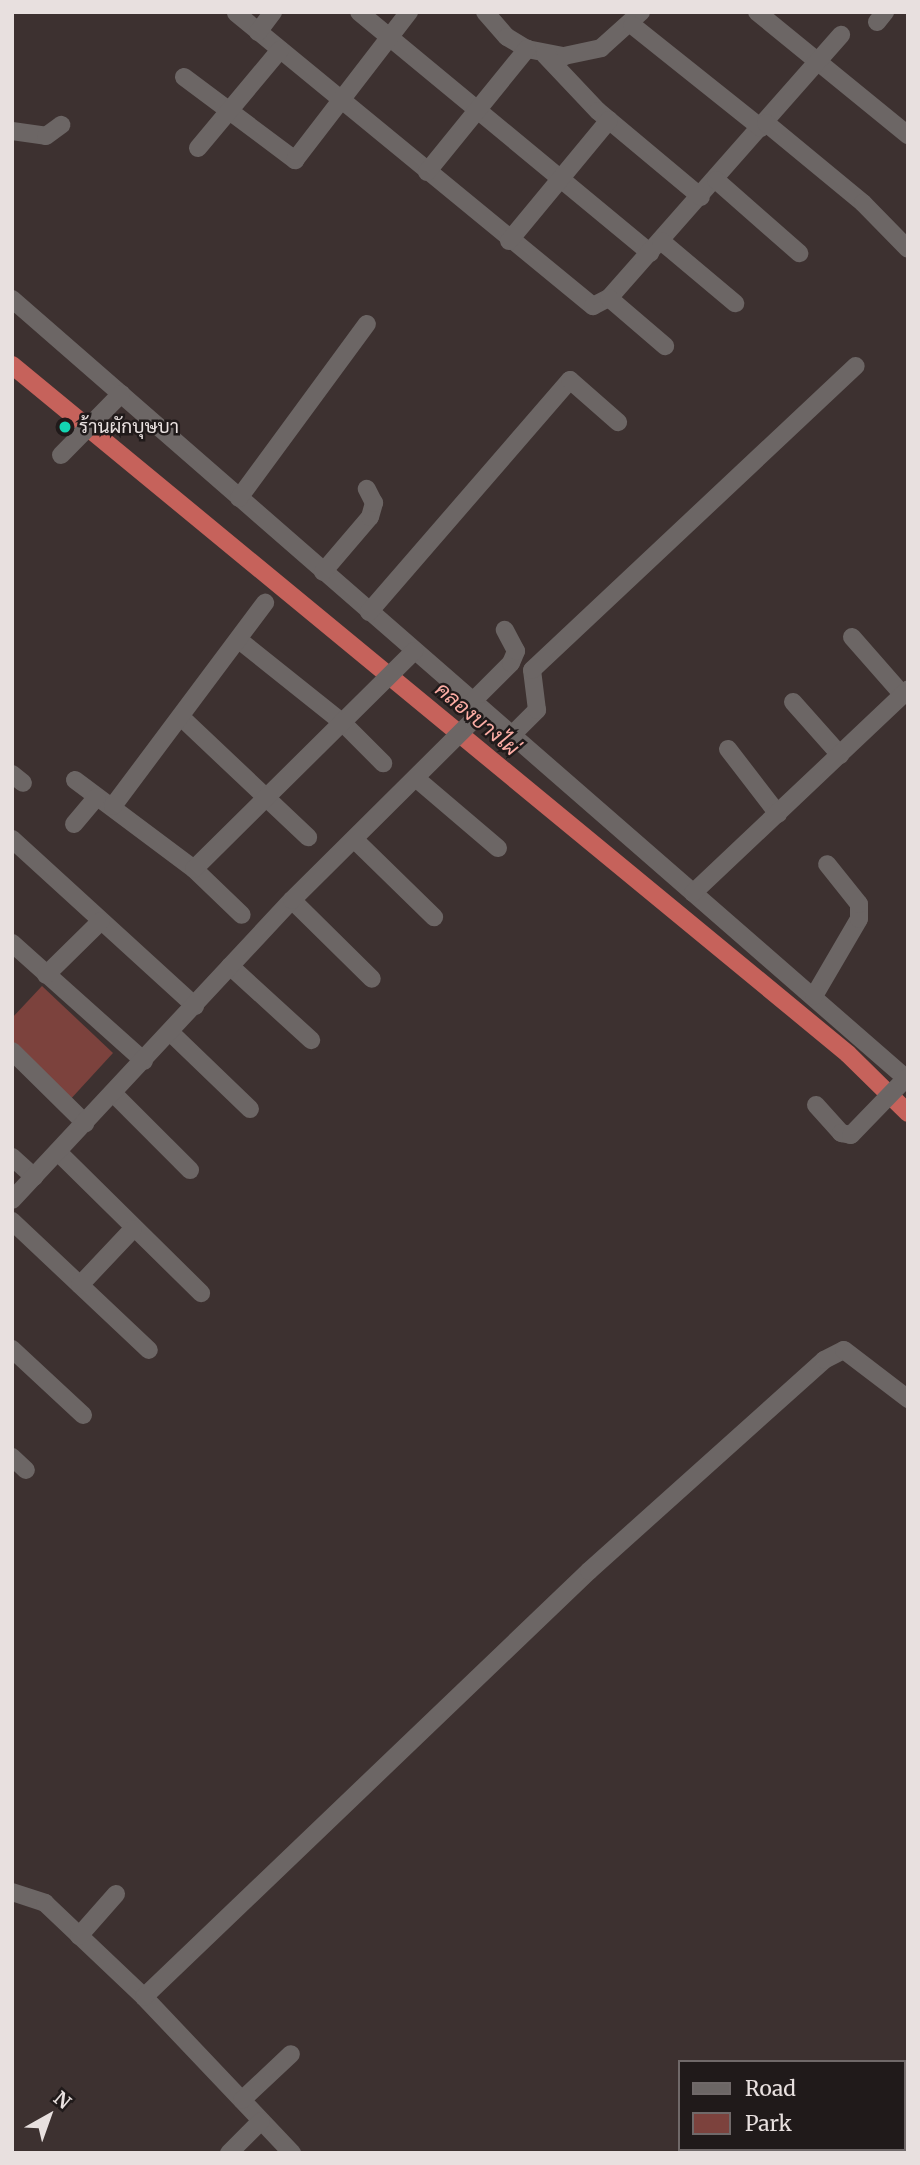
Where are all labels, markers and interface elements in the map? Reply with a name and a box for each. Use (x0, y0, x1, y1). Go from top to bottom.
place label: ร้านผักบุษบา (79, 416, 179, 438)
marker: ร้านผักบุษบา (57, 419, 73, 435)
water label: คลองบางไผ่ (430, 677, 524, 761)
legend (678, 2060, 906, 2151)
text: Road (745, 2075, 796, 2102)
north arrow (14, 2081, 84, 2151)
text: N (49, 2086, 76, 2114)
text: Park (745, 2110, 792, 2137)

